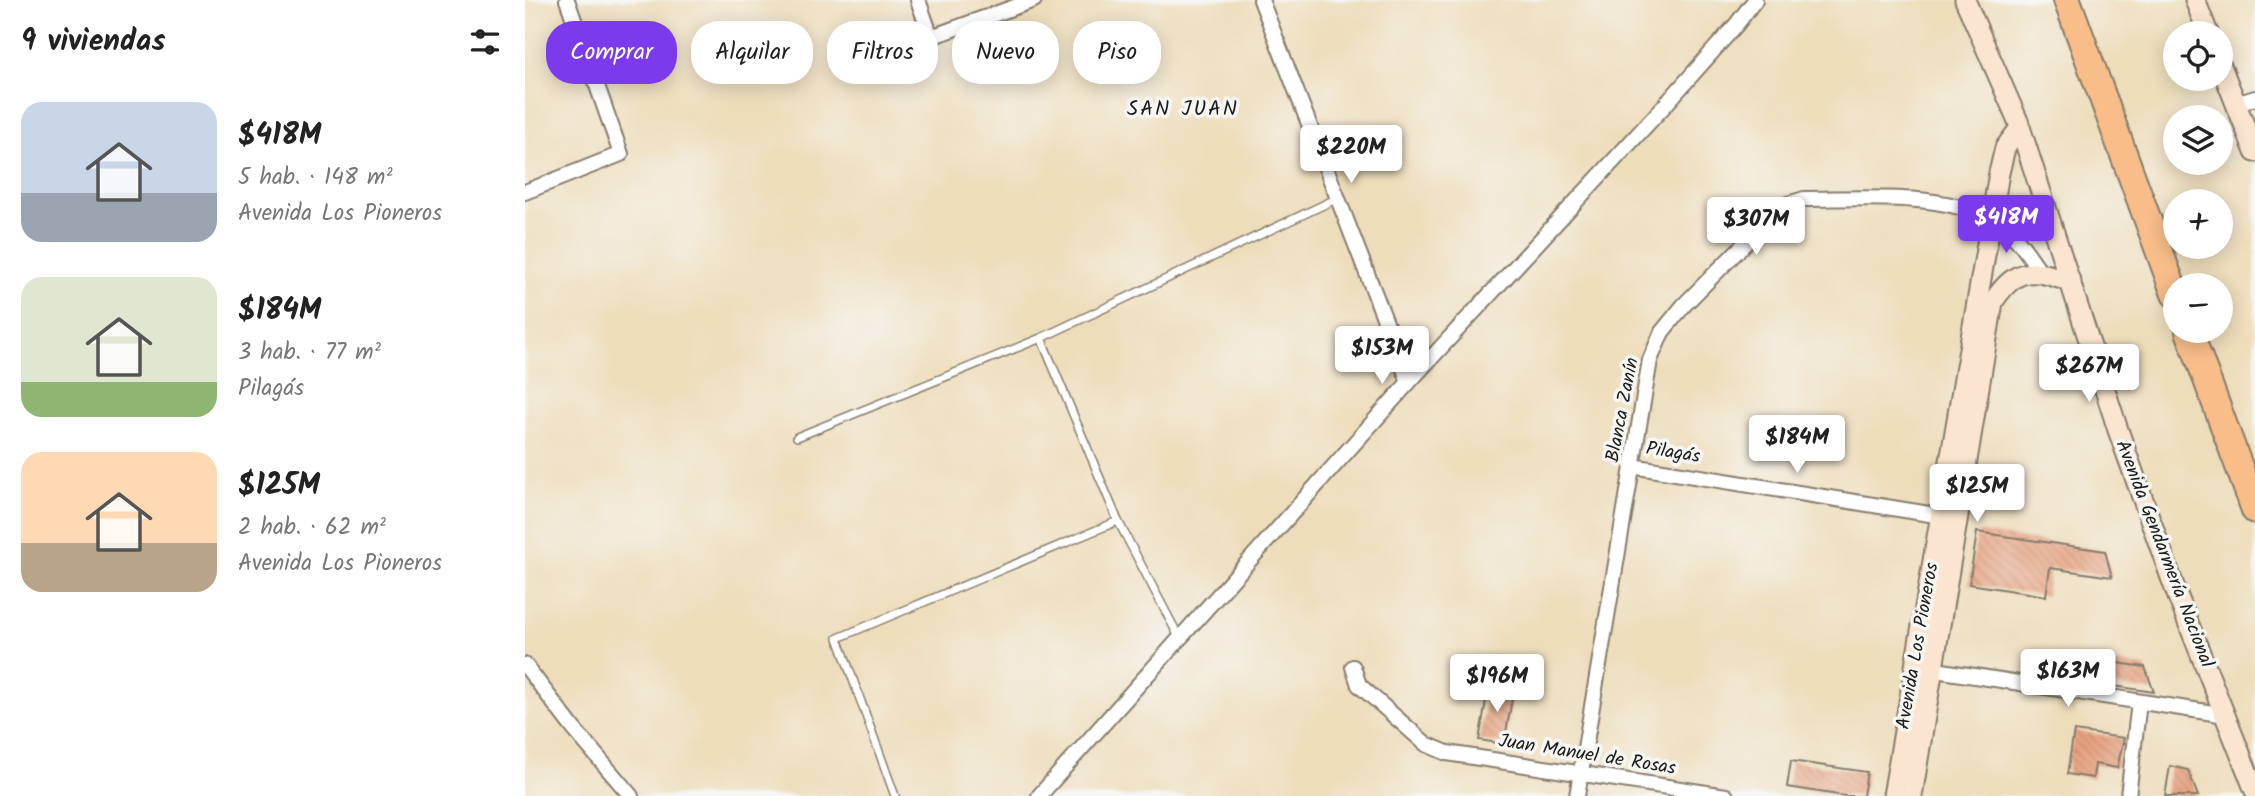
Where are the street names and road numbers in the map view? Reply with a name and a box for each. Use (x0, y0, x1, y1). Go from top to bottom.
street label: Blanca Zanín (1598, 355, 1648, 465)
street label: Pilagás (1644, 434, 1702, 472)
street label: Avenida Gendarmería Nacional (2107, 436, 2221, 673)
street label: Avenida Los Pioneros (1889, 560, 1947, 732)
street label: Juan Manuel de Rosas (1496, 726, 1678, 784)

